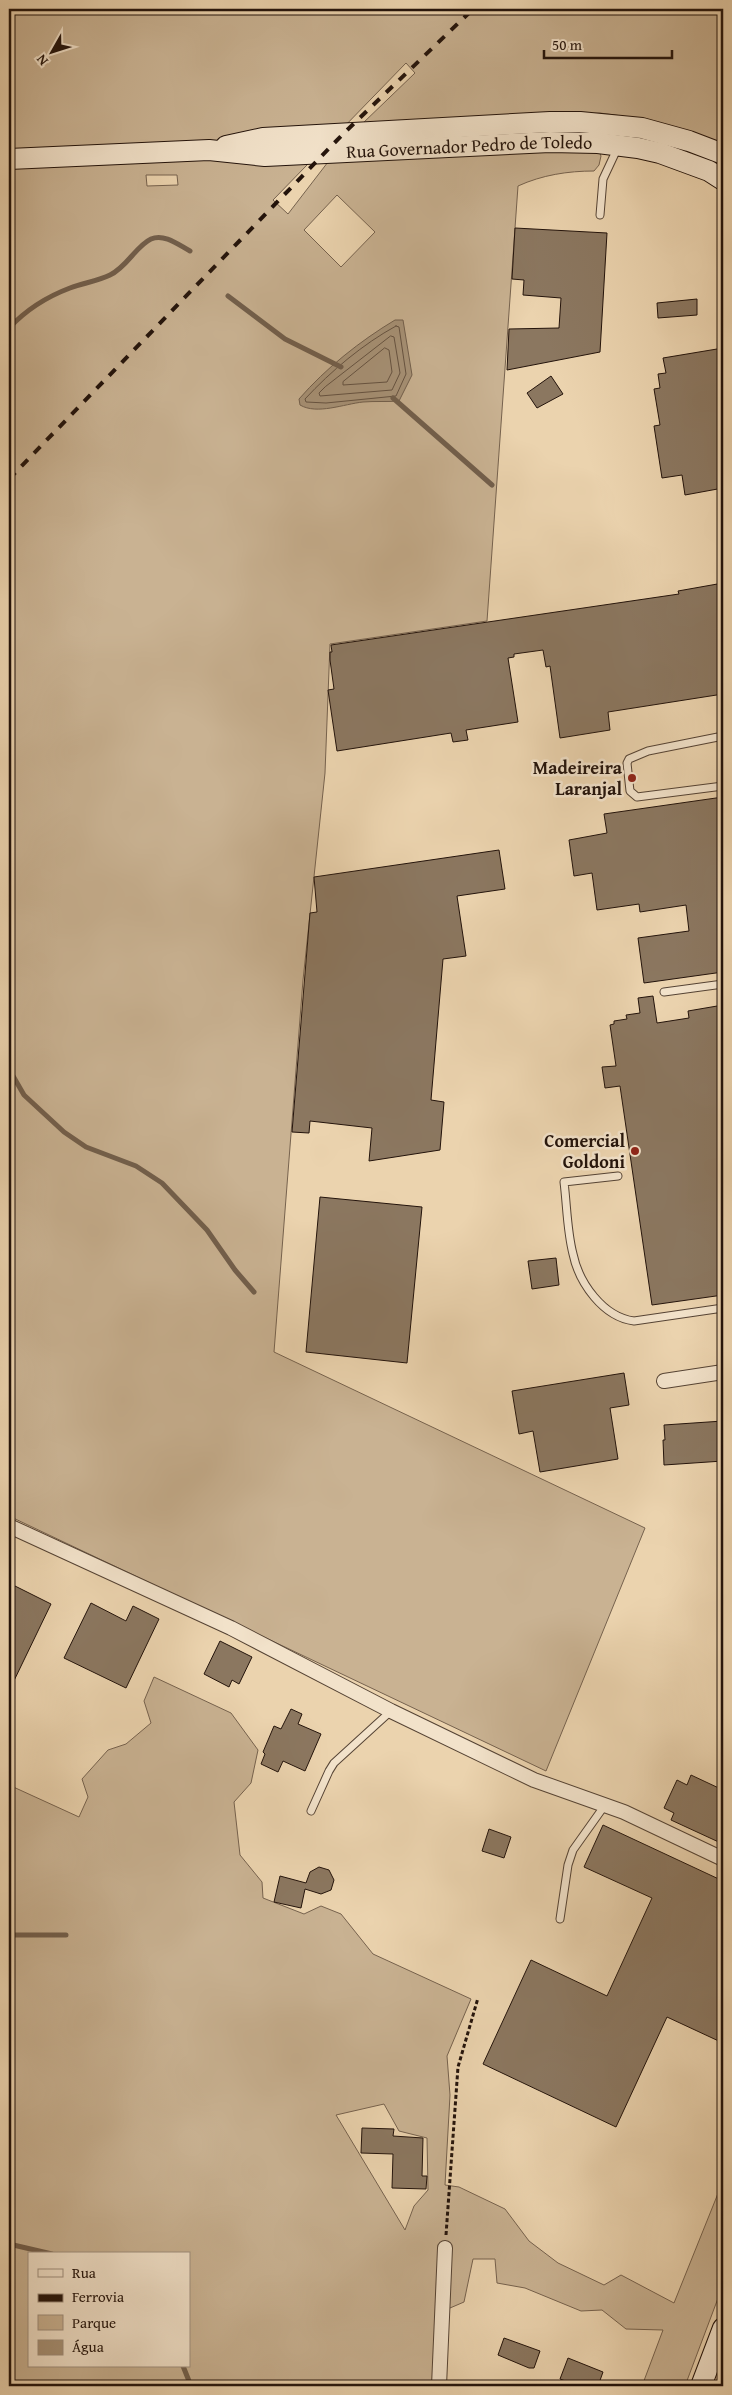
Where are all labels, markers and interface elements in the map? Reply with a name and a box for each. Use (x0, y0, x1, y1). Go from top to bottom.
north arrow (28, 28, 78, 78)
scale bar (544, 28, 672, 60)
text: 50 m (552, 34, 583, 55)
text: N (31, 50, 53, 70)
street label: Rua Governador Pedro de Toledo (346, 128, 593, 165)
place label: Madeireira Laranjal (533, 754, 623, 802)
marker: Madeireira Laranjal (626, 772, 638, 784)
place label: Comercial Goldoni (544, 1127, 625, 1175)
marker: Comercial Goldoni (629, 1145, 641, 1157)
legend (28, 2252, 190, 2368)
text: Rua (72, 2262, 96, 2283)
text: Ferrovia (72, 2286, 124, 2307)
text: Parque (72, 2312, 116, 2333)
text: Água (72, 2336, 104, 2357)

